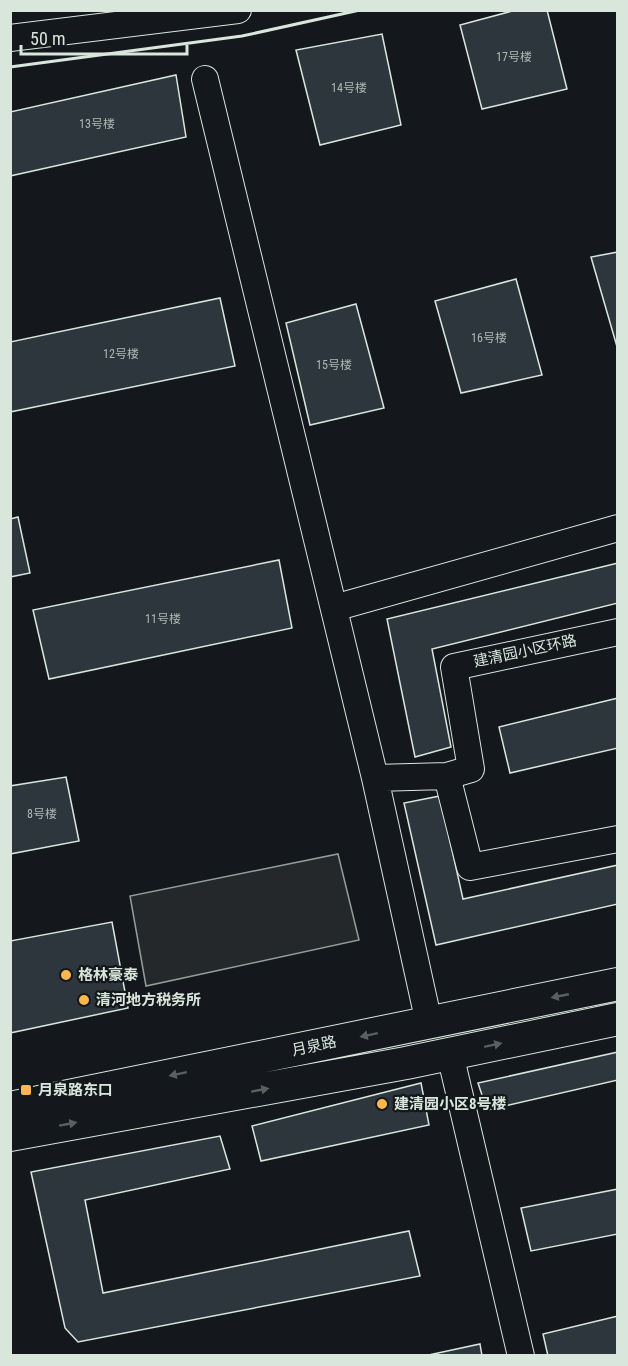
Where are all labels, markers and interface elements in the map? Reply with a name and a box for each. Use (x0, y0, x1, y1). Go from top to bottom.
scale bar (21, 18, 188, 56)
text: 50 m (30, 28, 65, 49)
house number: 17号楼 (496, 50, 532, 64)
house number: 14号楼 (331, 81, 367, 95)
house number: 13号楼 (79, 117, 115, 131)
house number: 16号楼 (471, 331, 507, 345)
house number: 12号楼 (103, 347, 139, 361)
house number: 15号楼 (316, 358, 352, 372)
house number: 11号楼 (145, 612, 181, 626)
street label: 建清园小区环路 (472, 631, 578, 671)
house number: 8号楼 (27, 807, 57, 821)
place label: 格林豪泰 (78, 966, 139, 984)
marker: 格林豪泰 (59, 968, 73, 982)
place label: 清河地方税务所 (96, 991, 201, 1009)
one-way arrow (550, 992, 569, 1001)
marker: 清河地方税务所 (77, 993, 91, 1007)
one-way arrow (359, 1031, 378, 1040)
street label: 月泉路 (290, 1033, 338, 1059)
one-way arrow (483, 1040, 502, 1049)
one-way arrow (168, 1070, 187, 1079)
place label: 月泉路东口 (38, 1081, 113, 1099)
marker: 月泉路东口 (19, 1083, 33, 1097)
one-way arrow (251, 1085, 270, 1094)
place label: 建清园小区8号楼 (394, 1095, 507, 1113)
marker: 建清园小区8号楼 (375, 1097, 389, 1111)
one-way arrow (59, 1119, 78, 1128)

